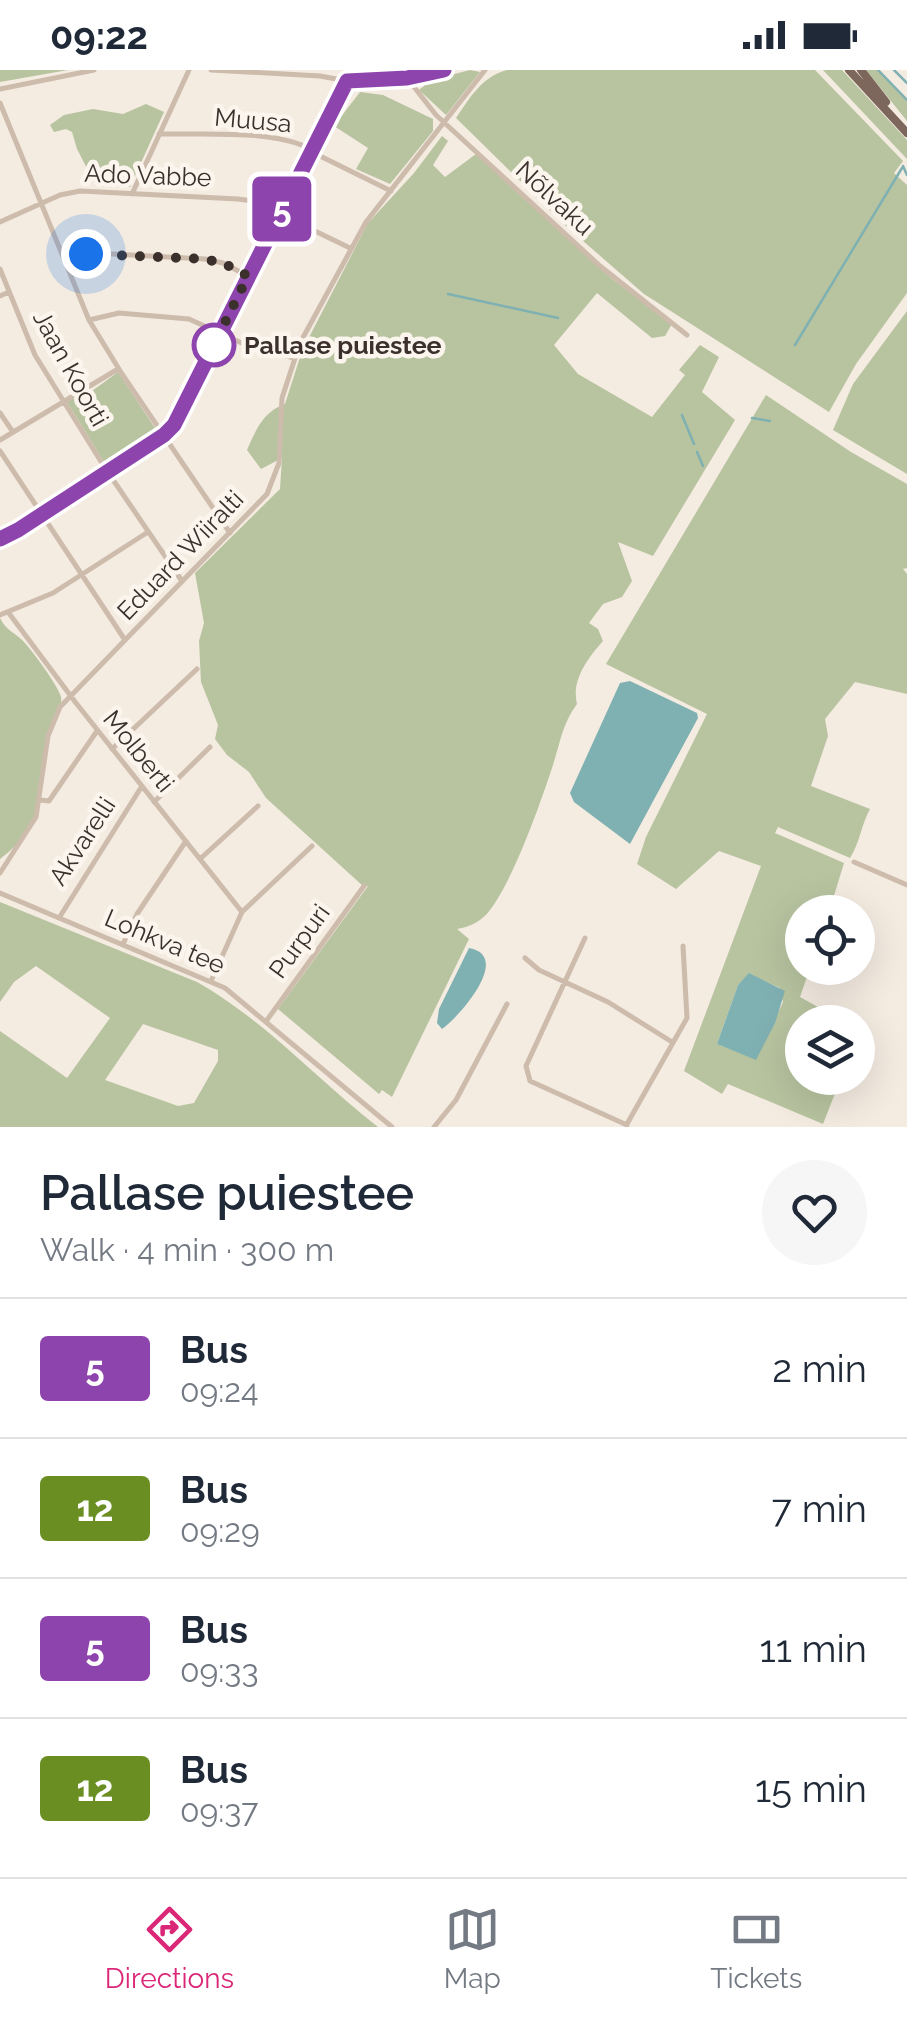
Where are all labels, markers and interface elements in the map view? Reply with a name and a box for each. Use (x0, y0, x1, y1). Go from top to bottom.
text: 09:22 (50, 13, 148, 58)
street label: Muusa (213, 102, 293, 138)
street label: Nõlvaku (510, 155, 600, 241)
street label: Ado Vabbe (84, 158, 212, 192)
line badge: 5 (250, 176, 314, 242)
text: 5 (272, 189, 292, 230)
your location (61, 229, 111, 279)
street label: Jaan Koorti (27, 305, 115, 431)
marker: Pallase puiestee (193, 324, 235, 366)
place label: Pallase puiestee (244, 330, 442, 360)
street label: Eduard Wiiralti (111, 484, 249, 626)
street label: Molberti (97, 704, 181, 798)
street label: Akvarelli (42, 791, 122, 891)
map controls (785, 895, 875, 1095)
button: locate (785, 895, 875, 985)
street label: Purpuri (262, 898, 336, 984)
street label: Lohkva tee (100, 902, 230, 980)
button: layers (785, 1005, 875, 1095)
button: heart (762, 1160, 867, 1265)
text: Pallase puiestee (40, 1165, 414, 1221)
text: Walk · 4 min · 300 m (40, 1231, 334, 1268)
text: Bus (180, 1327, 248, 1372)
text: 2 min (772, 1346, 867, 1391)
text: 5 (85, 1348, 105, 1389)
text: 09:24 (180, 1372, 259, 1409)
text: Bus (180, 1467, 248, 1512)
text: 7 min (772, 1486, 867, 1531)
text: 12 (76, 1488, 114, 1529)
text: 09:29 (180, 1512, 260, 1549)
text: Bus (180, 1607, 248, 1652)
text: 11 min (759, 1626, 867, 1671)
text: 5 (85, 1628, 105, 1669)
text: 09:33 (180, 1652, 259, 1689)
text: Bus (180, 1747, 248, 1792)
text: 15 min (755, 1766, 867, 1811)
text: 12 (76, 1768, 114, 1809)
text: 09:37 (180, 1792, 258, 1829)
tab: Directions (105, 1902, 234, 1995)
tab: Map (444, 1902, 501, 1995)
tab: Tickets (710, 1902, 802, 1995)

